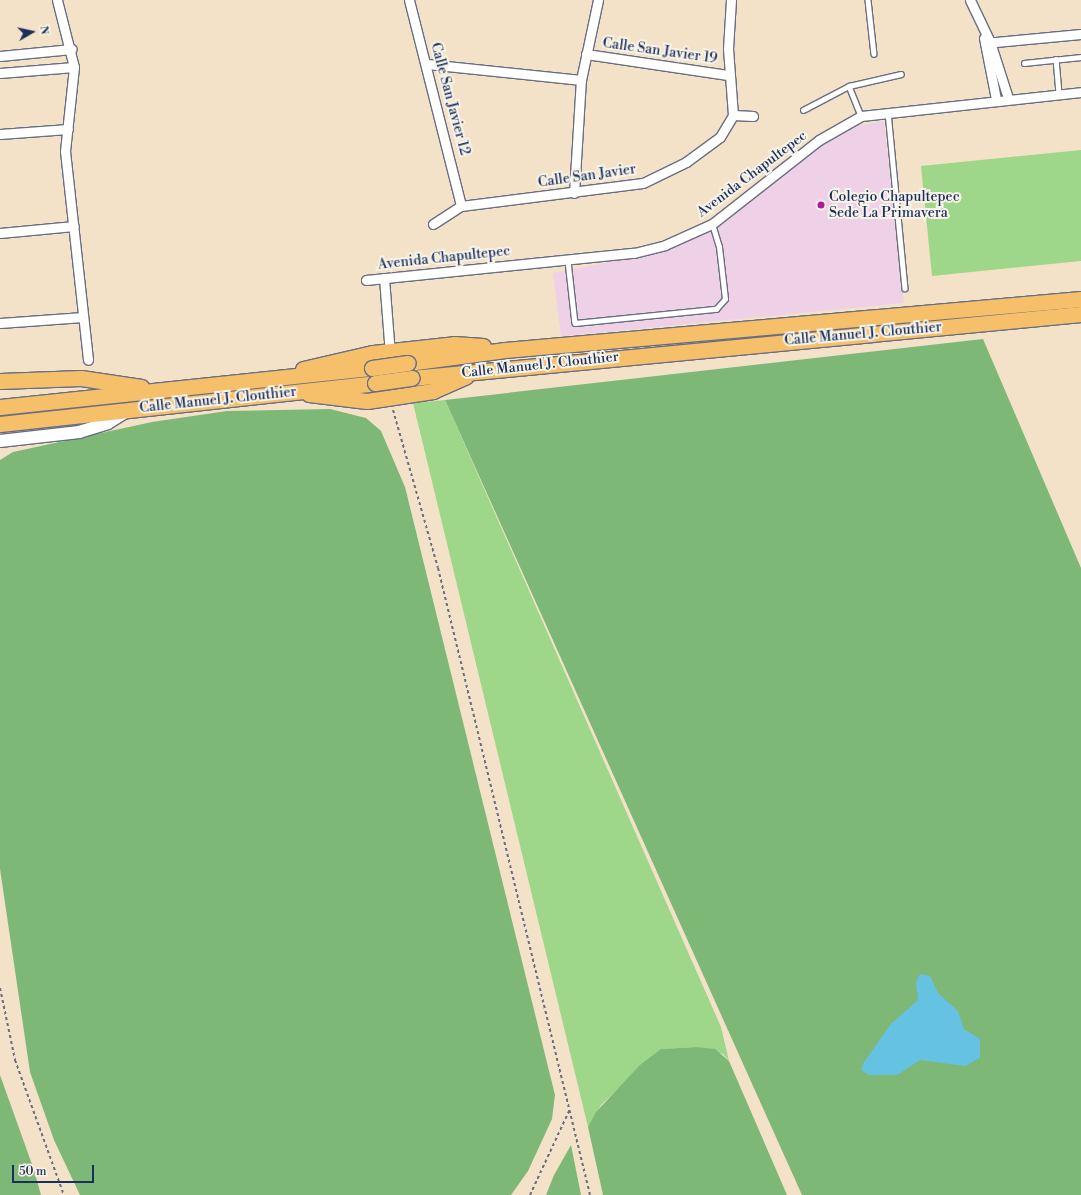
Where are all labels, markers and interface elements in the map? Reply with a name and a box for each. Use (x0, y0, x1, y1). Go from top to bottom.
north arrow (12, 12, 52, 52)
text: N (36, 25, 51, 36)
street label: Calle San Javier 19 (601, 35, 719, 67)
street label: Calle San Javier 12 (427, 41, 473, 157)
street label: Avenida Chapultepec (694, 127, 810, 221)
street label: Calle San Javier (537, 161, 637, 191)
place label: Colegio Chapultepec Sede La Primavera (829, 189, 960, 222)
marker: Colegio Chapultepec Sede La Primavera (816, 200, 826, 210)
street label: Avenida Chapultepec (377, 243, 511, 273)
street label: Calle Manuel J. Clouthier (784, 319, 942, 349)
street label: Calle Manuel J. Clouthier (461, 348, 619, 382)
street label: Calle Manuel J. Clouthier (139, 383, 297, 417)
scale bar (14, 1157, 96, 1183)
text: 50 m (19, 1164, 47, 1179)

